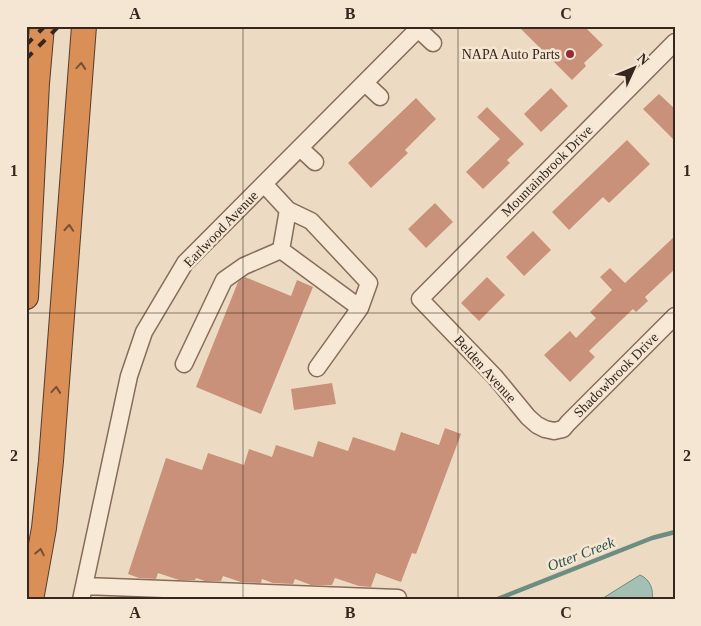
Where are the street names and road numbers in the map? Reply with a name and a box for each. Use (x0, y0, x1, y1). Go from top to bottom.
street label: Mountainbrook Drive (498, 122, 596, 220)
street label: Earlwood Avenue (181, 188, 261, 270)
street label: Shadowbrook Drive (571, 330, 661, 420)
street label: Belden Avenue (451, 332, 519, 406)

